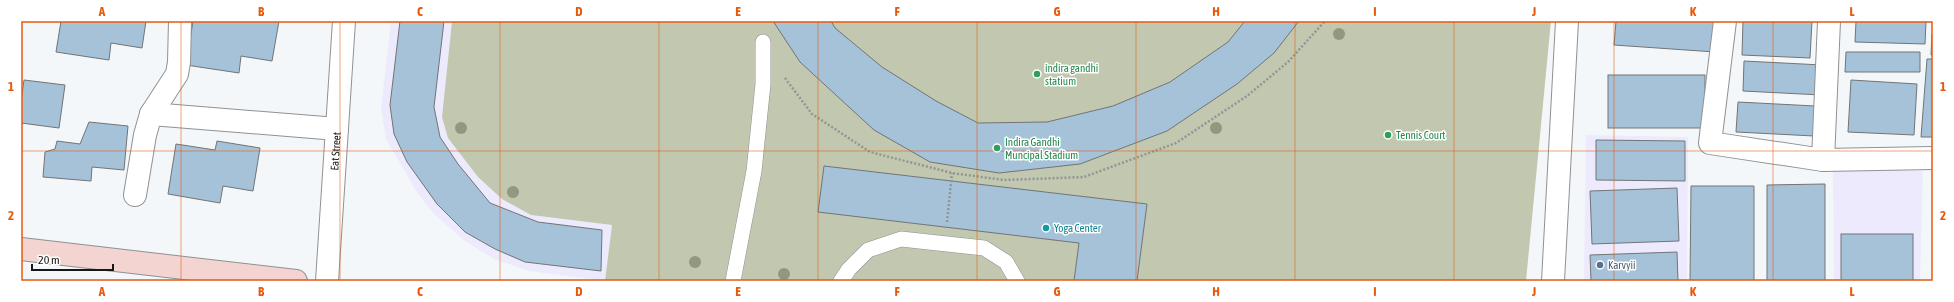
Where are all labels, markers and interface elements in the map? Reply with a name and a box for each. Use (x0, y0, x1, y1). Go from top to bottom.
text: A (98, 4, 106, 19)
text: B (258, 4, 265, 19)
text: C (417, 4, 423, 19)
text: D (575, 4, 583, 19)
text: E (735, 4, 741, 19)
text: F (894, 4, 900, 19)
text: G (1054, 4, 1061, 19)
text: H (1212, 4, 1220, 19)
text: I (1373, 4, 1377, 19)
text: J (1531, 4, 1536, 19)
text: K (1690, 4, 1697, 19)
text: L (1849, 4, 1855, 19)
place label: indira gandhi statium (1045, 62, 1098, 87)
marker: indira gandhi statium (1032, 69, 1042, 79)
text: 1 (8, 79, 14, 94)
text: 1 (1940, 79, 1946, 94)
place label: Tennis Court (1396, 129, 1446, 141)
marker: Tennis Court (1383, 130, 1393, 140)
street label: Eat Street (328, 132, 343, 171)
place label: Indira Gandhi Muncipal Stadium (1005, 136, 1078, 161)
marker: Indira Gandhi Muncipal Stadium (992, 143, 1002, 153)
text: 2 (8, 208, 14, 223)
text: 2 (1940, 208, 1946, 223)
place label: Yoga Center (1054, 222, 1102, 234)
marker: Yoga Center (1041, 223, 1051, 233)
scale bar (32, 246, 113, 272)
text: 20 m (38, 253, 60, 267)
place label: Karvyii (1608, 259, 1636, 271)
marker: Karvyii (1595, 260, 1605, 270)
text: A (98, 284, 106, 299)
text: B (258, 284, 265, 299)
text: C (417, 284, 423, 299)
text: D (575, 284, 583, 299)
text: E (735, 284, 741, 299)
text: F (894, 284, 900, 299)
text: G (1054, 284, 1061, 299)
text: H (1212, 284, 1220, 299)
text: I (1373, 284, 1377, 299)
text: J (1531, 284, 1536, 299)
text: K (1690, 284, 1697, 299)
text: L (1849, 284, 1855, 299)

